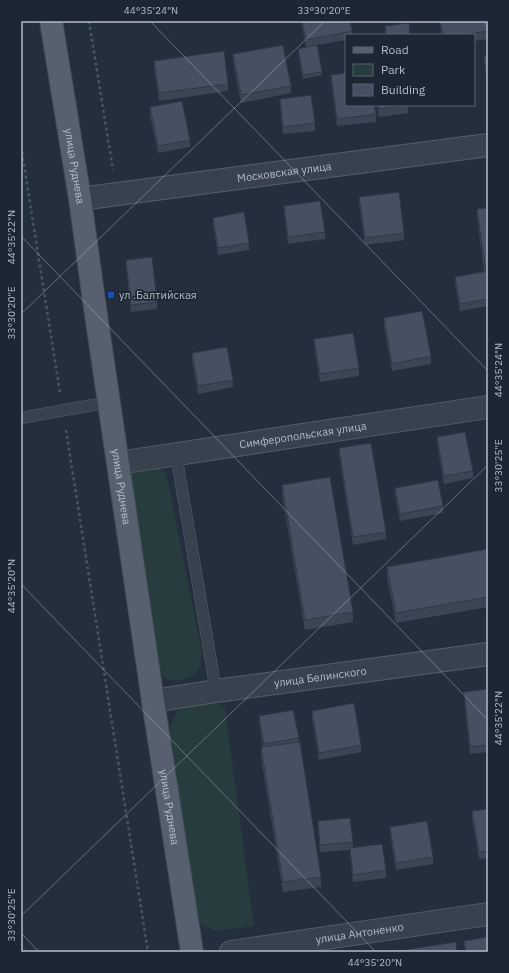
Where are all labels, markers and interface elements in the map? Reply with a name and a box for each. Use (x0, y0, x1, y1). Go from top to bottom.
text: 44°35'24"N (124, 4, 178, 17)
text: 33°30'20"E (297, 4, 351, 17)
legend (345, 34, 475, 106)
text: Road (381, 42, 409, 57)
text: Park (381, 62, 406, 77)
text: Building (381, 82, 426, 97)
street label: улица Руднева (62, 127, 88, 205)
street label: Московская улица (236, 159, 332, 185)
text: 44°35'22"N (5, 210, 18, 264)
text: 33°30'20"E (5, 286, 18, 340)
place label: ул .Балтийская (119, 288, 197, 302)
marker: ул .Балтийская (106, 290, 116, 300)
text: 44°35'24"N (492, 343, 505, 397)
street label: Симферопольская улица (238, 418, 368, 452)
text: 33°30'25"E (492, 439, 505, 493)
street label: улица Руднева (109, 448, 134, 526)
text: 44°35'20"N (5, 559, 18, 613)
street label: улица Белинского (273, 664, 368, 690)
text: 44°35'22"N (492, 691, 505, 745)
street label: улица Руднева (157, 768, 182, 846)
text: 33°30'25"E (5, 888, 18, 942)
street label: улица Антоненко (315, 920, 405, 946)
text: 44°35'20"N (348, 956, 402, 969)

